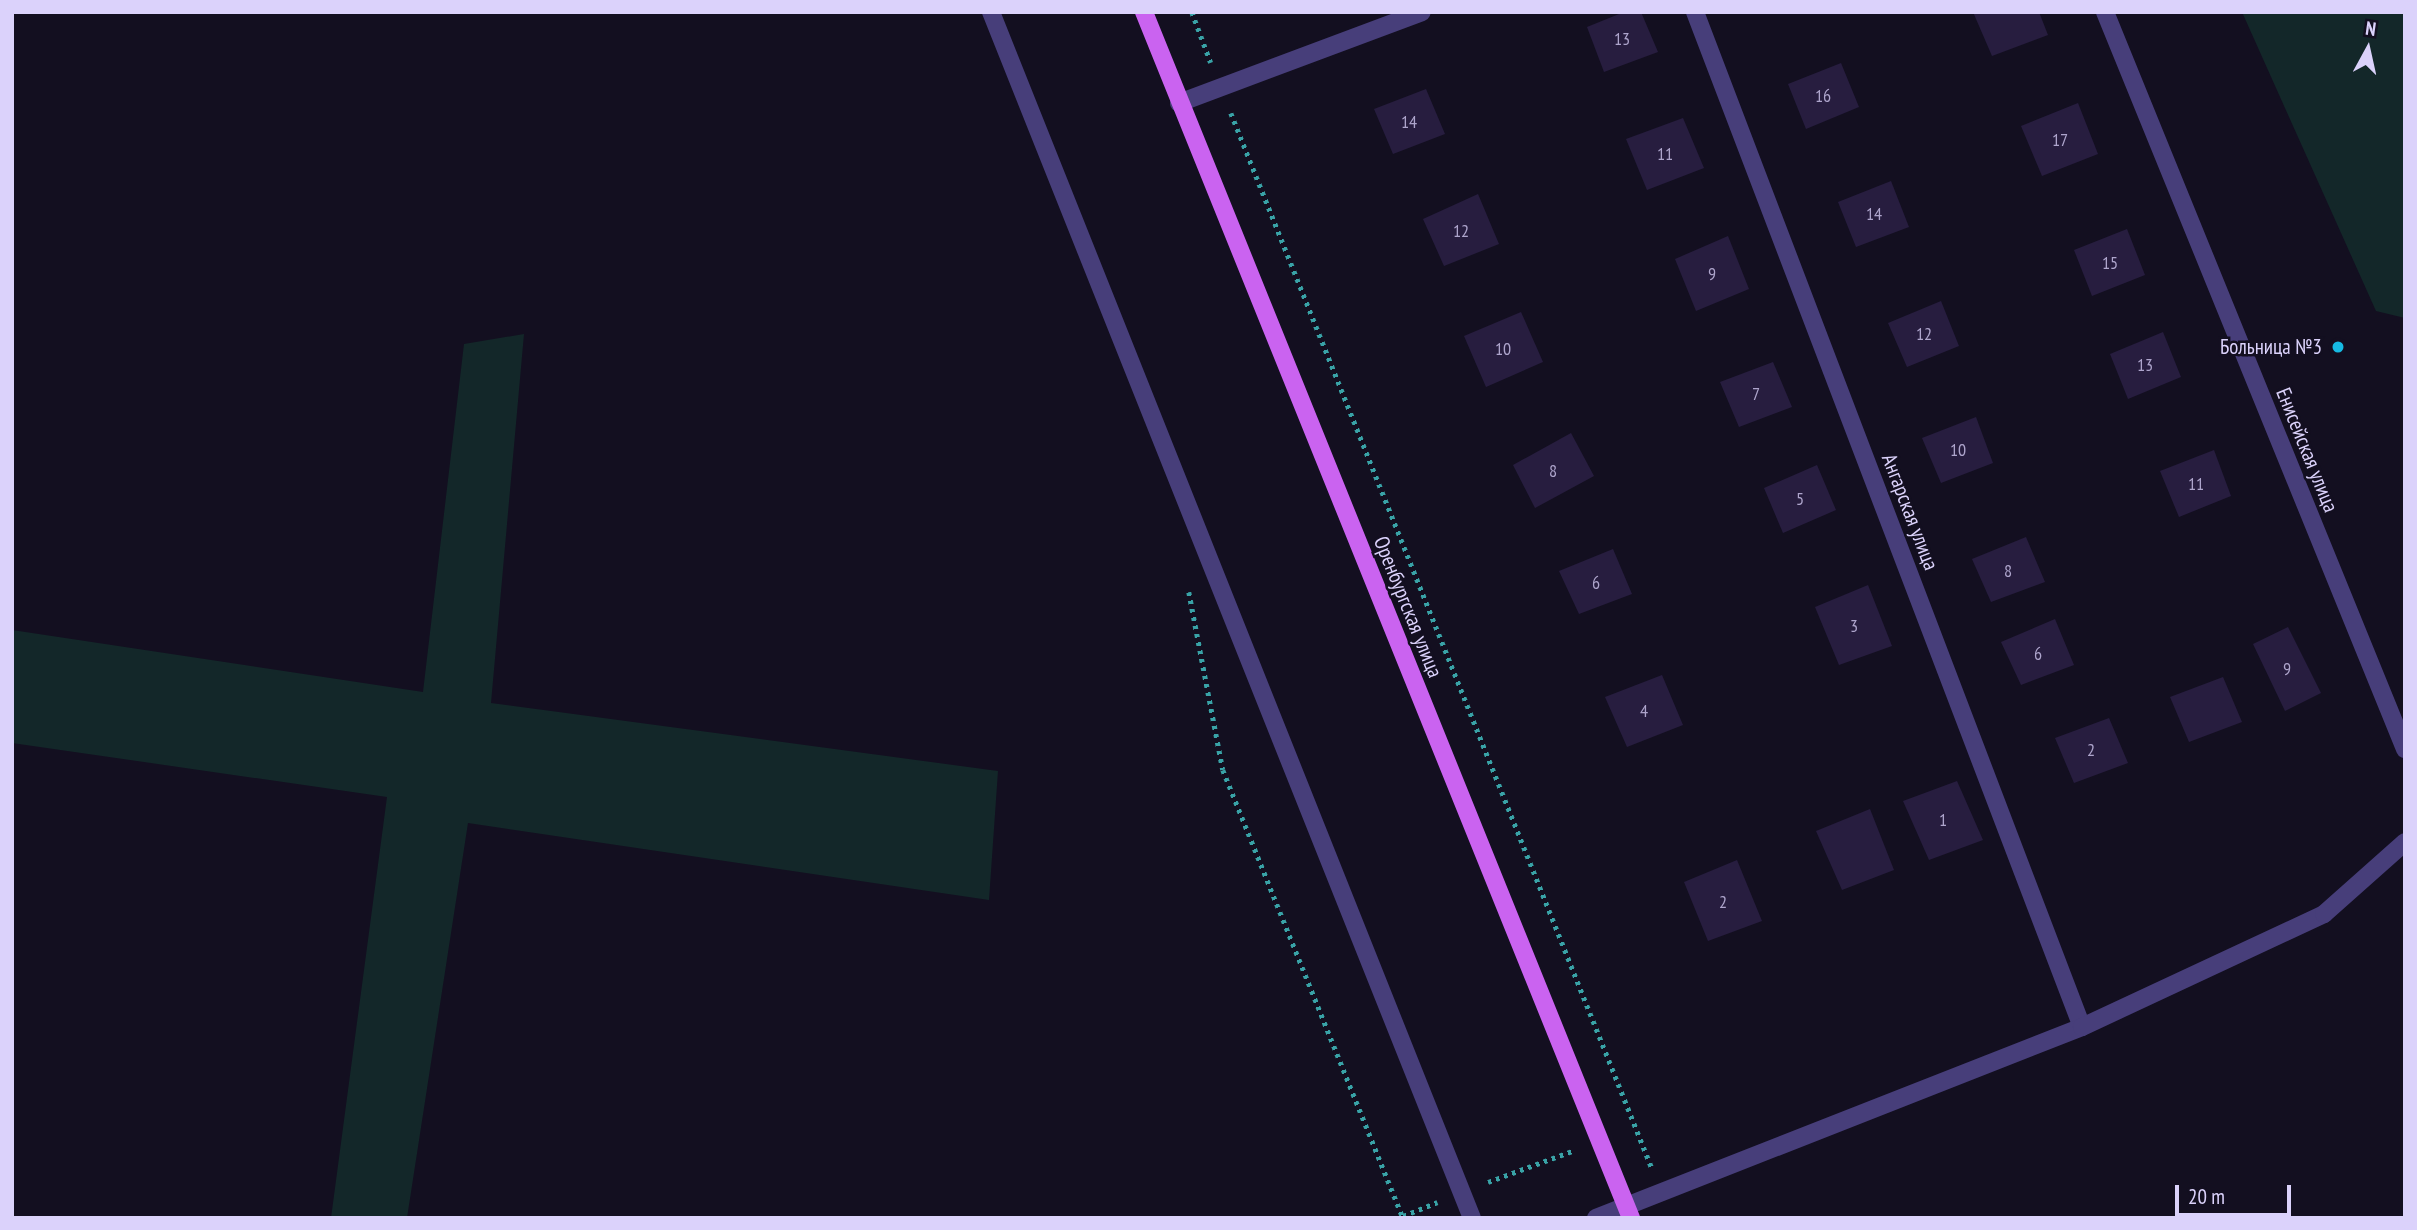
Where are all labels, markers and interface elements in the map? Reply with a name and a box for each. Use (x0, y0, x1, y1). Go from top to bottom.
north arrow (2333, 14, 2403, 84)
text: N (2364, 16, 2378, 41)
house number: 13 (1614, 28, 1630, 50)
house number: 16 (1815, 85, 1831, 107)
house number: 14 (1401, 111, 1417, 133)
house number: 17 (2052, 129, 2068, 151)
house number: 11 (1657, 143, 1673, 165)
house number: 14 (1866, 203, 1882, 225)
house number: 12 (1453, 220, 1469, 242)
house number: 15 (2102, 252, 2118, 274)
house number: 9 (1708, 263, 1716, 285)
house number: 12 (1916, 323, 1932, 345)
place label: Больница №3 (2220, 334, 2322, 360)
marker: Больница №3 (2328, 337, 2348, 357)
house number: 10 (1495, 338, 1511, 360)
house number: 13 (2137, 354, 2153, 376)
house number: 7 (1752, 383, 1760, 405)
street label: Енисейская улица (2271, 384, 2343, 516)
house number: 10 (1950, 439, 1966, 461)
street label: Ангарская улица (1876, 450, 1944, 574)
house number: 8 (1549, 460, 1557, 482)
house number: 11 (2188, 473, 2204, 495)
house number: 5 (1796, 488, 1804, 510)
street label: Оренбургская улица (1368, 533, 1448, 681)
house number: 8 (2004, 560, 2012, 582)
house number: 6 (1592, 572, 1600, 594)
house number: 3 (1850, 615, 1858, 637)
house number: 6 (2034, 643, 2042, 665)
house number: 9 (2283, 658, 2291, 680)
house number: 4 (1640, 700, 1648, 722)
house number: 2 (2087, 739, 2095, 761)
house number: 1 (1939, 809, 1947, 831)
house number: 2 (1719, 891, 1727, 913)
scale bar (2179, 1170, 2294, 1214)
text: 20 m (2188, 1183, 2225, 1210)

